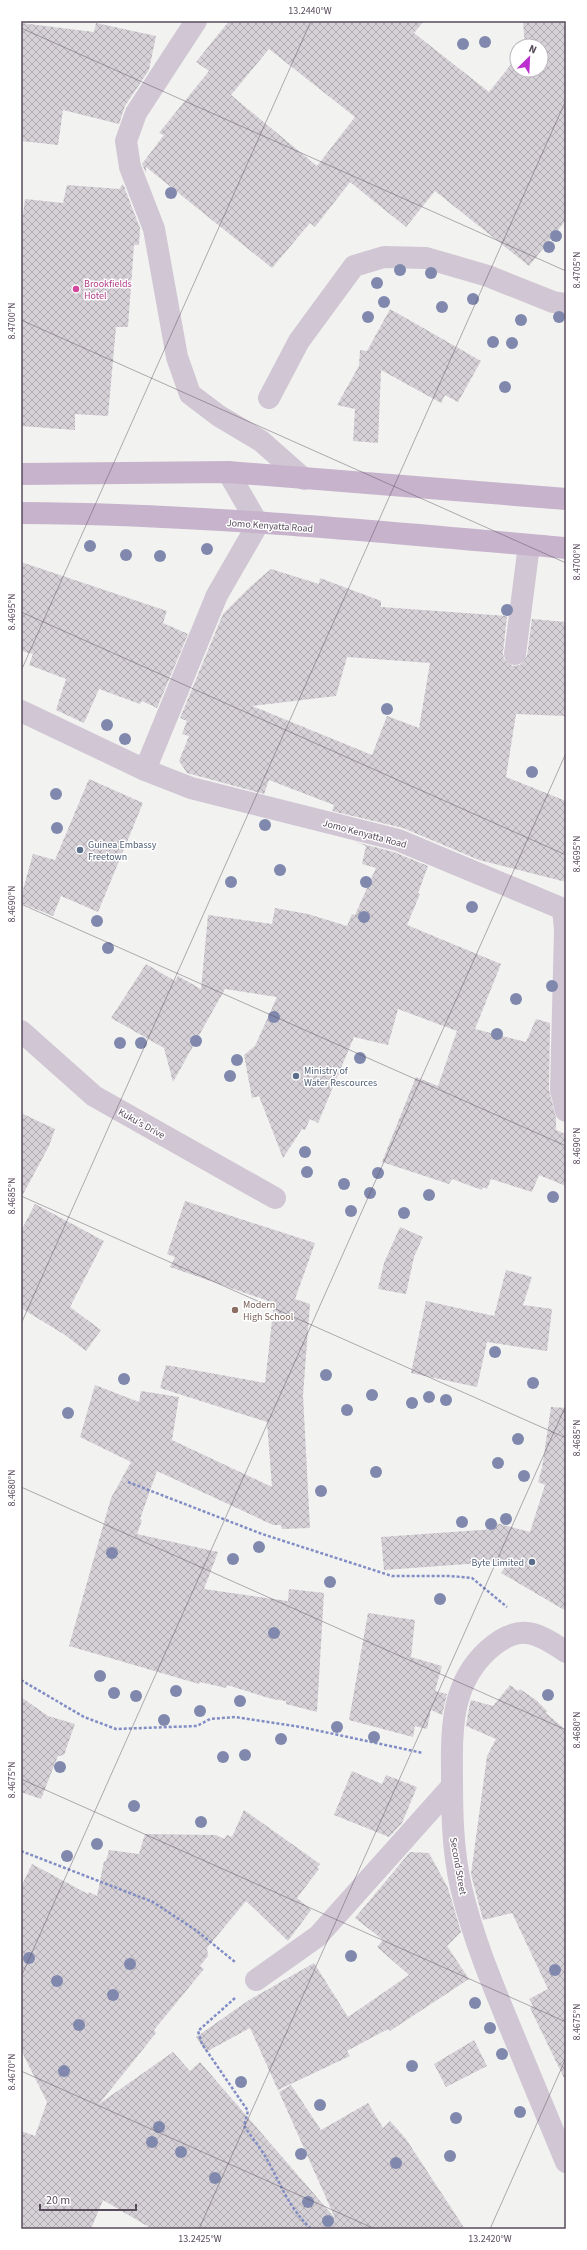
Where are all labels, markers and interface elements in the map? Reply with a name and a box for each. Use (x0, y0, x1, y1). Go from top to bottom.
text: 13.2440°W (288, 4, 332, 18)
north arrow (509, 38, 549, 78)
text: N (526, 41, 539, 58)
text: 8.4705°N (570, 251, 584, 289)
place label: Brookfields Hotel (84, 277, 132, 303)
marker: Brookfields Hotel (71, 284, 81, 294)
text: 8.4700°N (5, 302, 19, 340)
street label: Jomo Kenyatta Road (226, 516, 313, 536)
text: 8.4700°N (570, 543, 584, 581)
text: 8.4695°N (5, 593, 19, 631)
street label: Jomo Kenyatta Road (321, 816, 408, 852)
text: 8.4695°N (570, 835, 584, 873)
place label: Guinea Embassy Freetown (88, 838, 157, 864)
marker: Guinea Embassy Freetown (75, 845, 85, 855)
text: 8.4690°N (5, 885, 19, 923)
place label: Ministry of Water Rescources (304, 1064, 377, 1090)
marker: Ministry of Water Rescources (291, 1071, 301, 1081)
street label: Kuku's Drive (116, 1105, 167, 1142)
text: 8.4690°N (570, 1127, 584, 1165)
text: 8.4685°N (5, 1177, 19, 1215)
place label: Modern High School (243, 1298, 294, 1324)
marker: Modern High School (230, 1305, 240, 1315)
text: 8.4685°N (570, 1419, 584, 1457)
text: 8.4680°N (5, 1469, 19, 1507)
place label: Byte Limited (472, 1556, 524, 1570)
marker: Byte Limited (527, 1557, 537, 1567)
text: 8.4680°N (570, 1711, 584, 1749)
text: 8.4675°N (5, 1761, 19, 1799)
street label: Second Street (446, 1836, 470, 1897)
text: 8.4675°N (570, 2003, 584, 2041)
text: 8.4670°N (5, 2053, 19, 2091)
scale bar (40, 2186, 136, 2212)
text: 20 m (46, 2192, 70, 2209)
text: 13.2425°W (178, 2232, 222, 2246)
text: 13.2420°W (468, 2232, 512, 2246)

